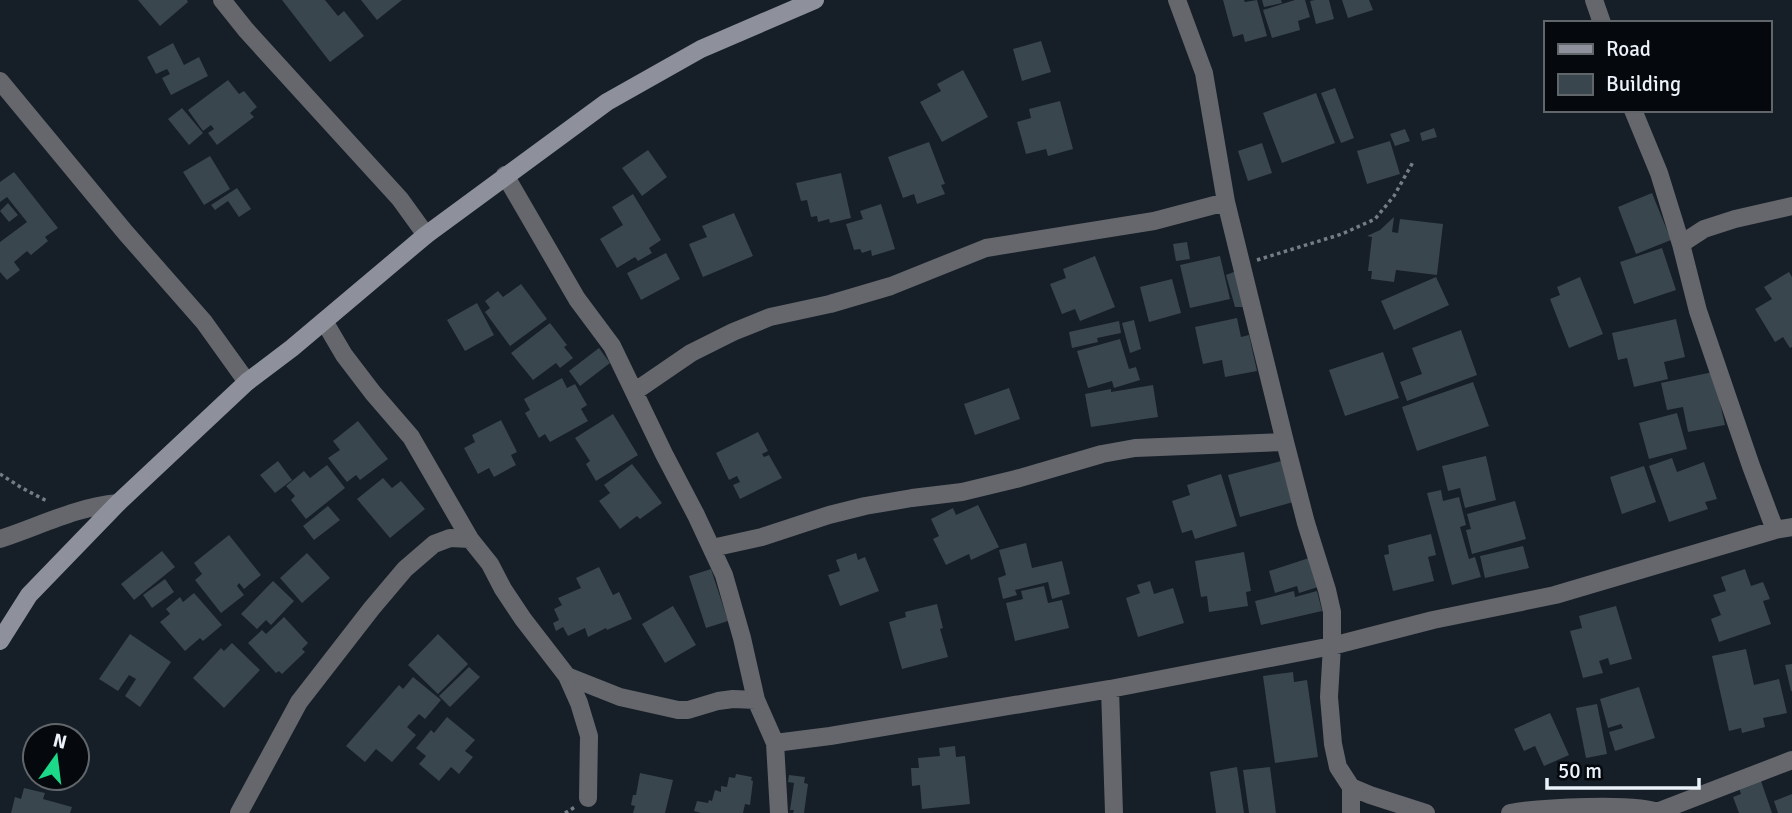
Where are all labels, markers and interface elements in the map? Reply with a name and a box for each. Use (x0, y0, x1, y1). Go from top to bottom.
legend (1544, 21, 1771, 112)
text: Road (1606, 36, 1651, 62)
text: Building (1606, 71, 1681, 97)
north arrow (21, 722, 91, 792)
text: N (51, 728, 69, 755)
scale bar (1547, 746, 1699, 790)
text: 50 m (1558, 758, 1602, 784)

